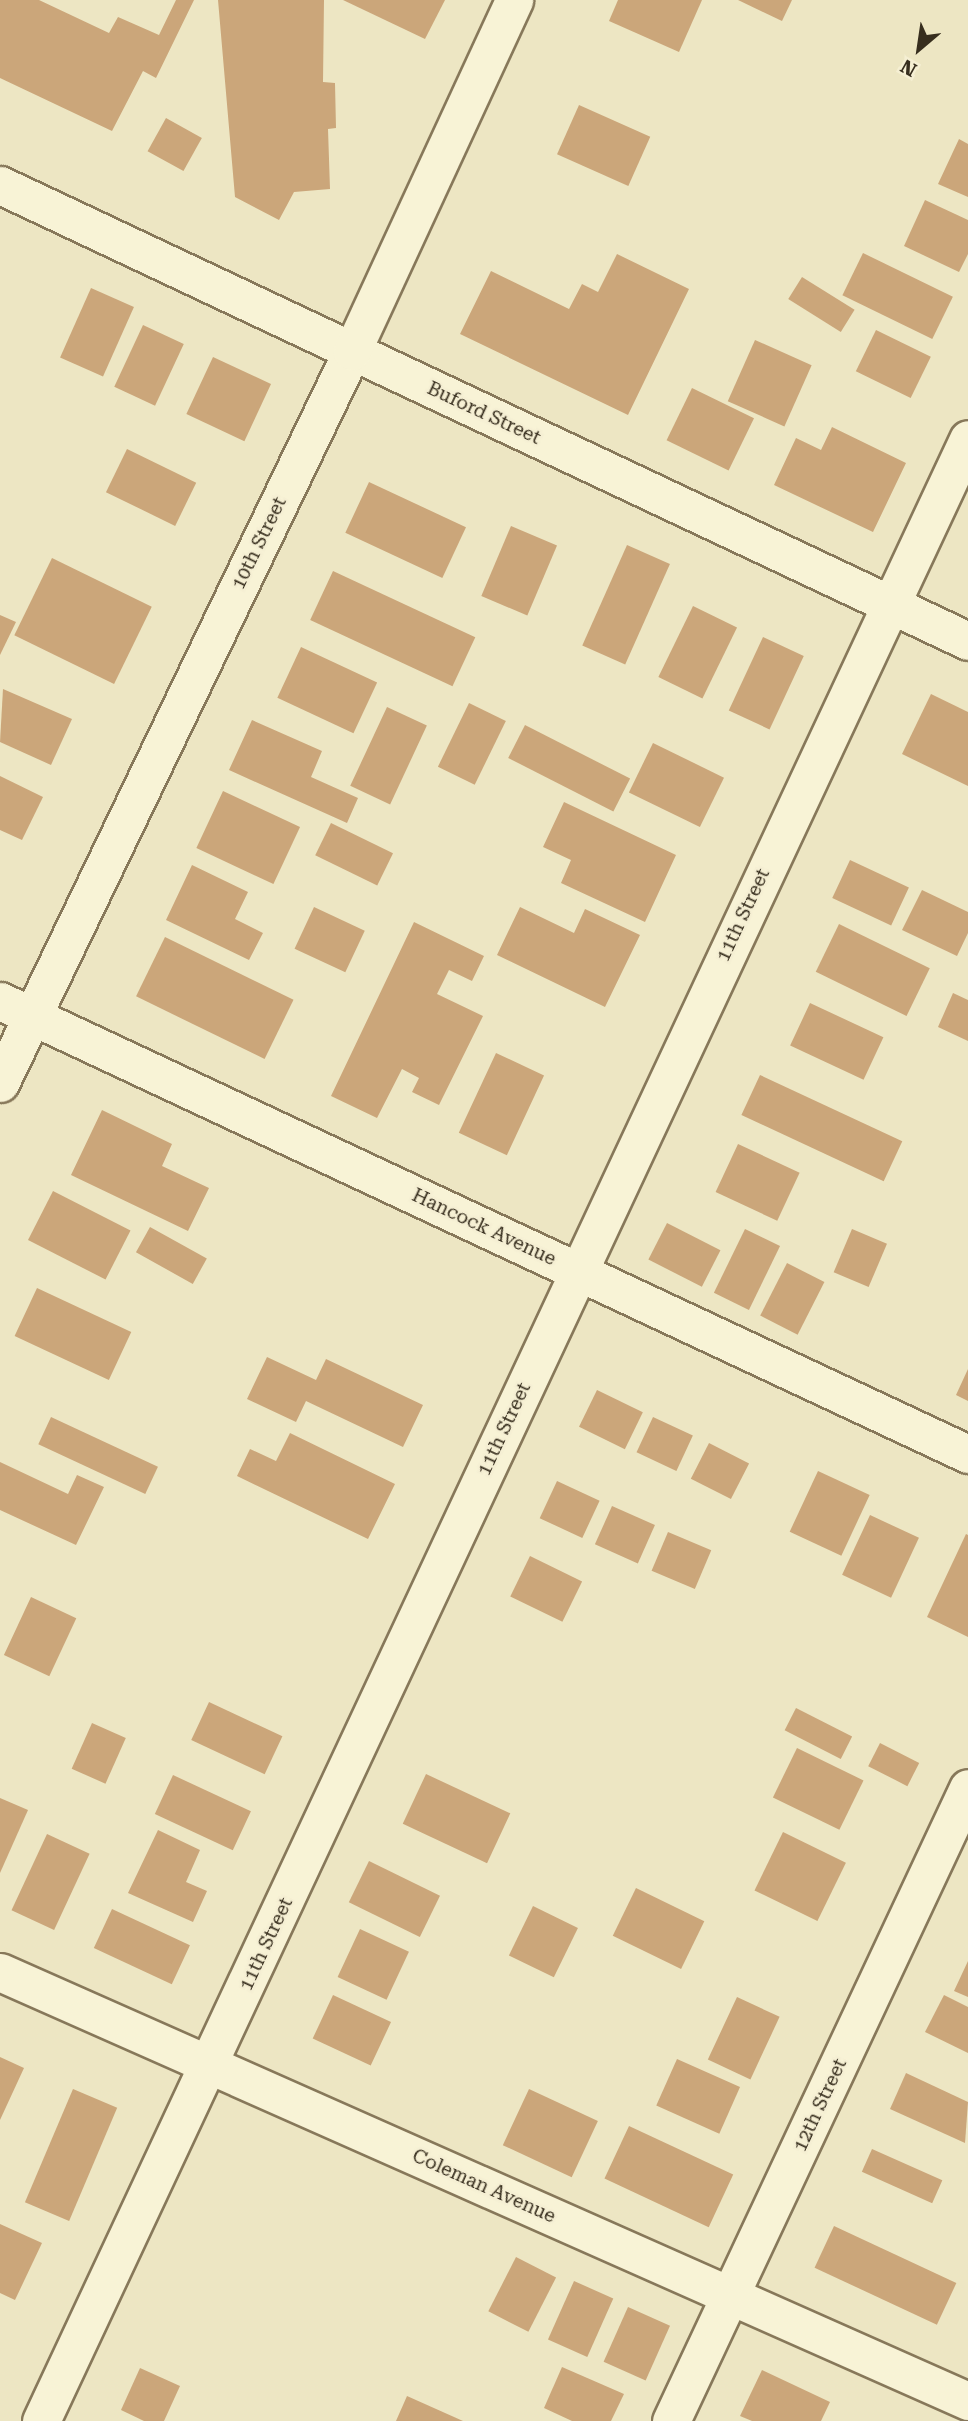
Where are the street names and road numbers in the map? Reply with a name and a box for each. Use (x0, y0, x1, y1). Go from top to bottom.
street label: Buford Street (424, 377, 544, 449)
street label: 10th Street (227, 493, 291, 593)
street label: 11th Street (712, 865, 774, 965)
street label: Hancock Avenue (408, 1184, 560, 1270)
street label: 11th Street (473, 1379, 535, 1479)
street label: 11th Street (235, 1894, 297, 1994)
street label: 12th Street (789, 2055, 851, 2155)
street label: Coleman Avenue (409, 2144, 559, 2228)

